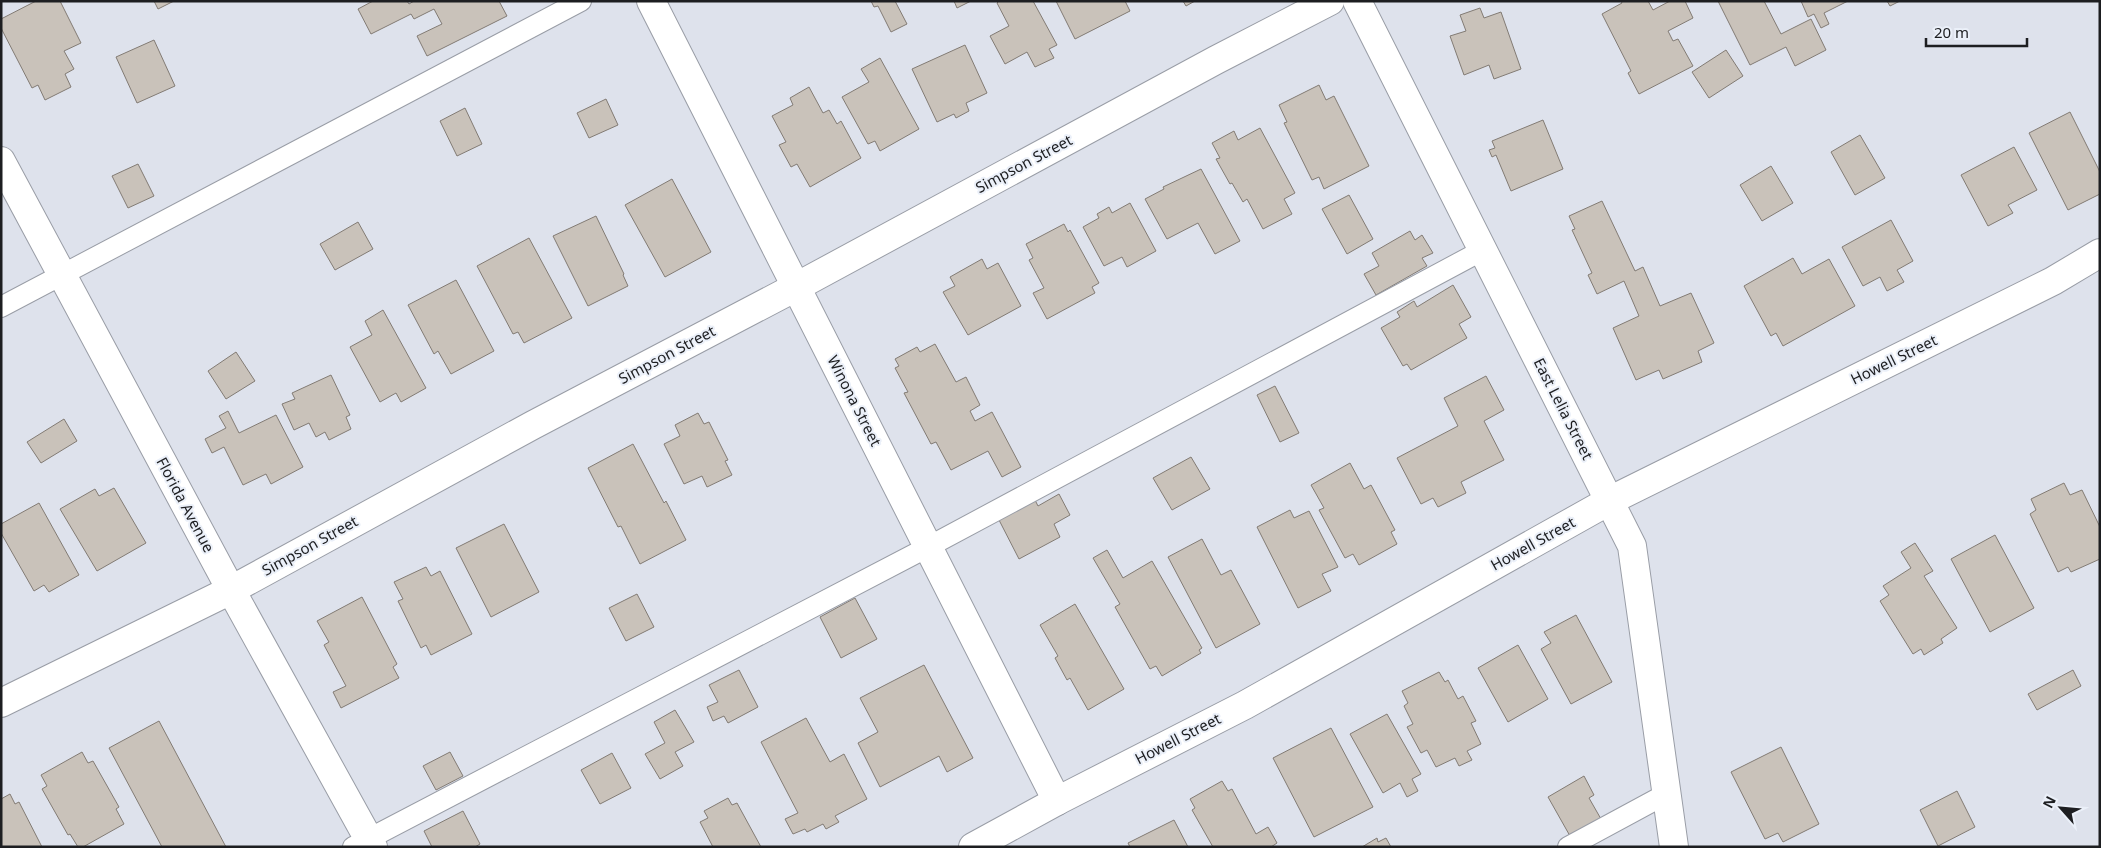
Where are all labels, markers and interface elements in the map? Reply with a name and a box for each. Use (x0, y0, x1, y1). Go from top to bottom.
scale bar (1926, 15, 2027, 47)
text: 20 m (1934, 22, 1969, 42)
street label: Simpson Street (972, 129, 1076, 197)
street label: Simpson Street (615, 320, 719, 388)
street label: Howell Street (1847, 329, 1941, 389)
street label: Winona Street (823, 352, 887, 450)
street label: East Lelia Street (1530, 354, 1598, 463)
street label: Florida Avenue (152, 453, 219, 556)
street label: Simpson Street (258, 510, 362, 580)
street label: Howell Street (1487, 511, 1579, 575)
street label: Howell Street (1131, 708, 1224, 768)
north arrow (2036, 783, 2086, 833)
text: N (2038, 792, 2060, 811)

